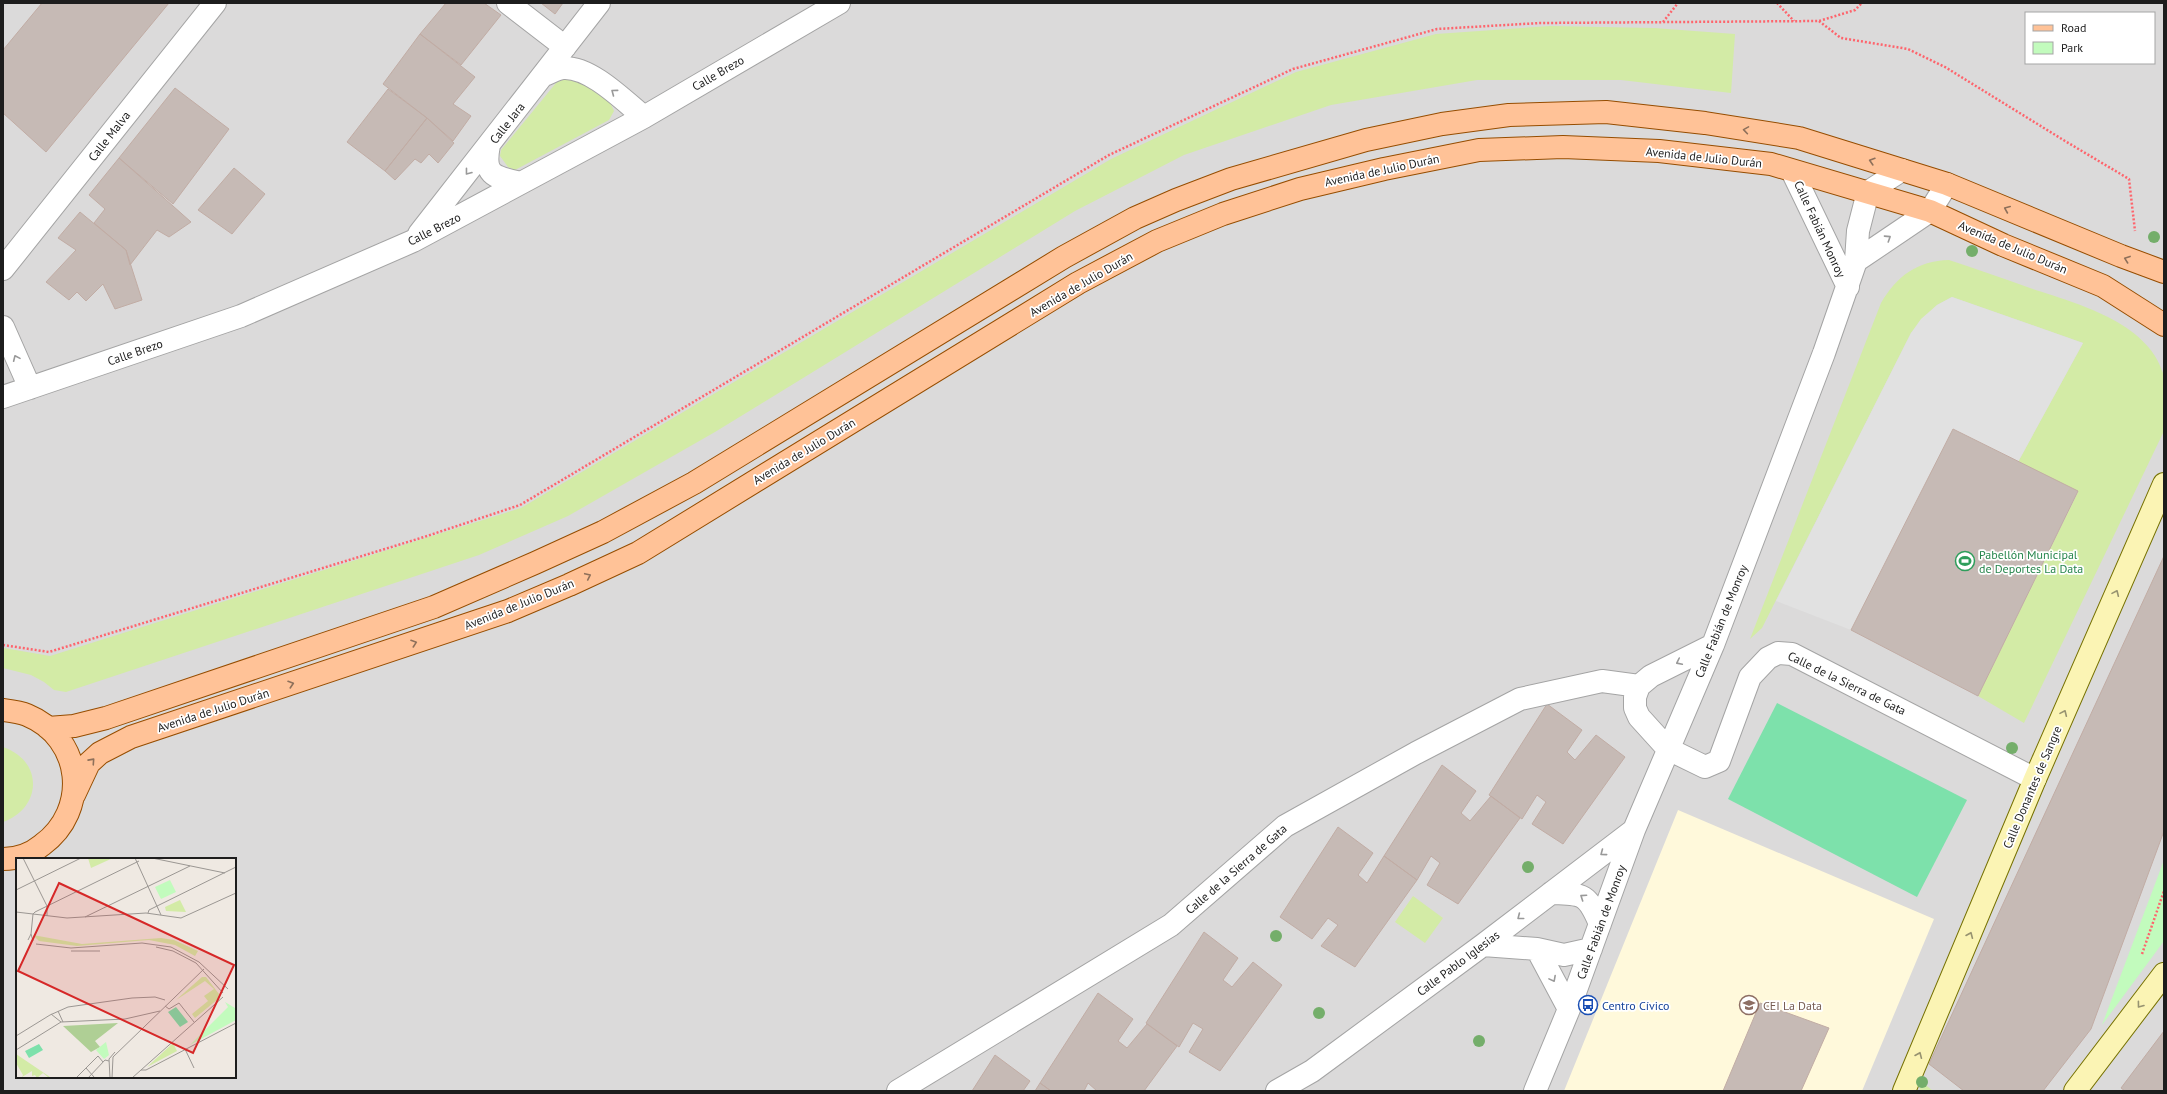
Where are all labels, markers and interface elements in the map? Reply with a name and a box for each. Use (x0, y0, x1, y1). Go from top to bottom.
legend (2025, 12, 2155, 64)
text: Road (2061, 20, 2086, 35)
text: Park (2061, 40, 2083, 55)
street label: Calle Brezo (689, 52, 747, 94)
one-way arrow (611, 90, 618, 97)
street label: Calle Jara (486, 99, 528, 147)
street label: Calle Malva (85, 108, 133, 164)
one-way arrow (1743, 126, 1749, 135)
street label: Avenida de Julio Durán (1645, 143, 1763, 171)
street label: Avenida de Julio Durán (1323, 151, 1441, 189)
one-way arrow (1868, 157, 1875, 166)
one-way arrow (465, 167, 472, 174)
street label: Calle Fabián Monroy (1791, 178, 1849, 280)
one-way arrow (2004, 206, 2012, 214)
street label: Calle Brezo (405, 209, 463, 249)
street label: Avenida de Julio Durán (1956, 217, 2070, 277)
one-way arrow (1884, 235, 1891, 243)
street label: Avenida de Julio Durán (1027, 248, 1135, 320)
one-way arrow (2124, 255, 2131, 263)
street label: Calle Brezo (105, 336, 165, 368)
one-way arrow (13, 354, 21, 361)
street label: Avenida de Julio Durán (750, 415, 858, 487)
place label: Pabellón Municipal de Deportes La Data (1979, 547, 2083, 576)
sports icon: Pabellón Municipal de Deportes La Data (1954, 550, 1976, 572)
street label: Calle Fabián de Monroy (1691, 562, 1751, 680)
one-way arrow (583, 573, 591, 581)
street label: Avenida de Julio Durán (462, 575, 576, 633)
one-way arrow (2111, 590, 2119, 598)
one-way arrow (411, 639, 418, 648)
street label: Calle de la Sierra de Gata (1786, 648, 1908, 718)
one-way arrow (1675, 657, 1683, 665)
one-way arrow (287, 680, 294, 689)
street label: Avenida de Julio Durán (155, 685, 271, 735)
one-way arrow (2059, 709, 2067, 717)
street label: Calle Donantes de Sangre (1999, 723, 2065, 851)
one-way arrow (88, 758, 95, 765)
street label: Calle de la Sierra de Gata (1182, 821, 1290, 917)
one-way arrow (1600, 848, 1607, 855)
inset map (16, 858, 236, 1078)
street label: Calle Fabián de Monroy (1573, 862, 1629, 981)
one-way arrow (1580, 895, 1587, 902)
one-way arrow (1517, 912, 1524, 919)
street label: Calle Pablo Iglesias (1414, 927, 1502, 999)
one-way arrow (1965, 932, 1973, 939)
one-way arrow (1548, 975, 1556, 982)
bus stop icon: Centro Cívico (1577, 994, 1599, 1016)
school or university icon: CEI La Data (1738, 994, 1760, 1016)
place label: Centro Cívico (1602, 998, 1670, 1013)
place label: CEI La Data (1763, 998, 1822, 1013)
one-way arrow (2138, 1001, 2145, 1008)
one-way arrow (1914, 1052, 1922, 1060)

